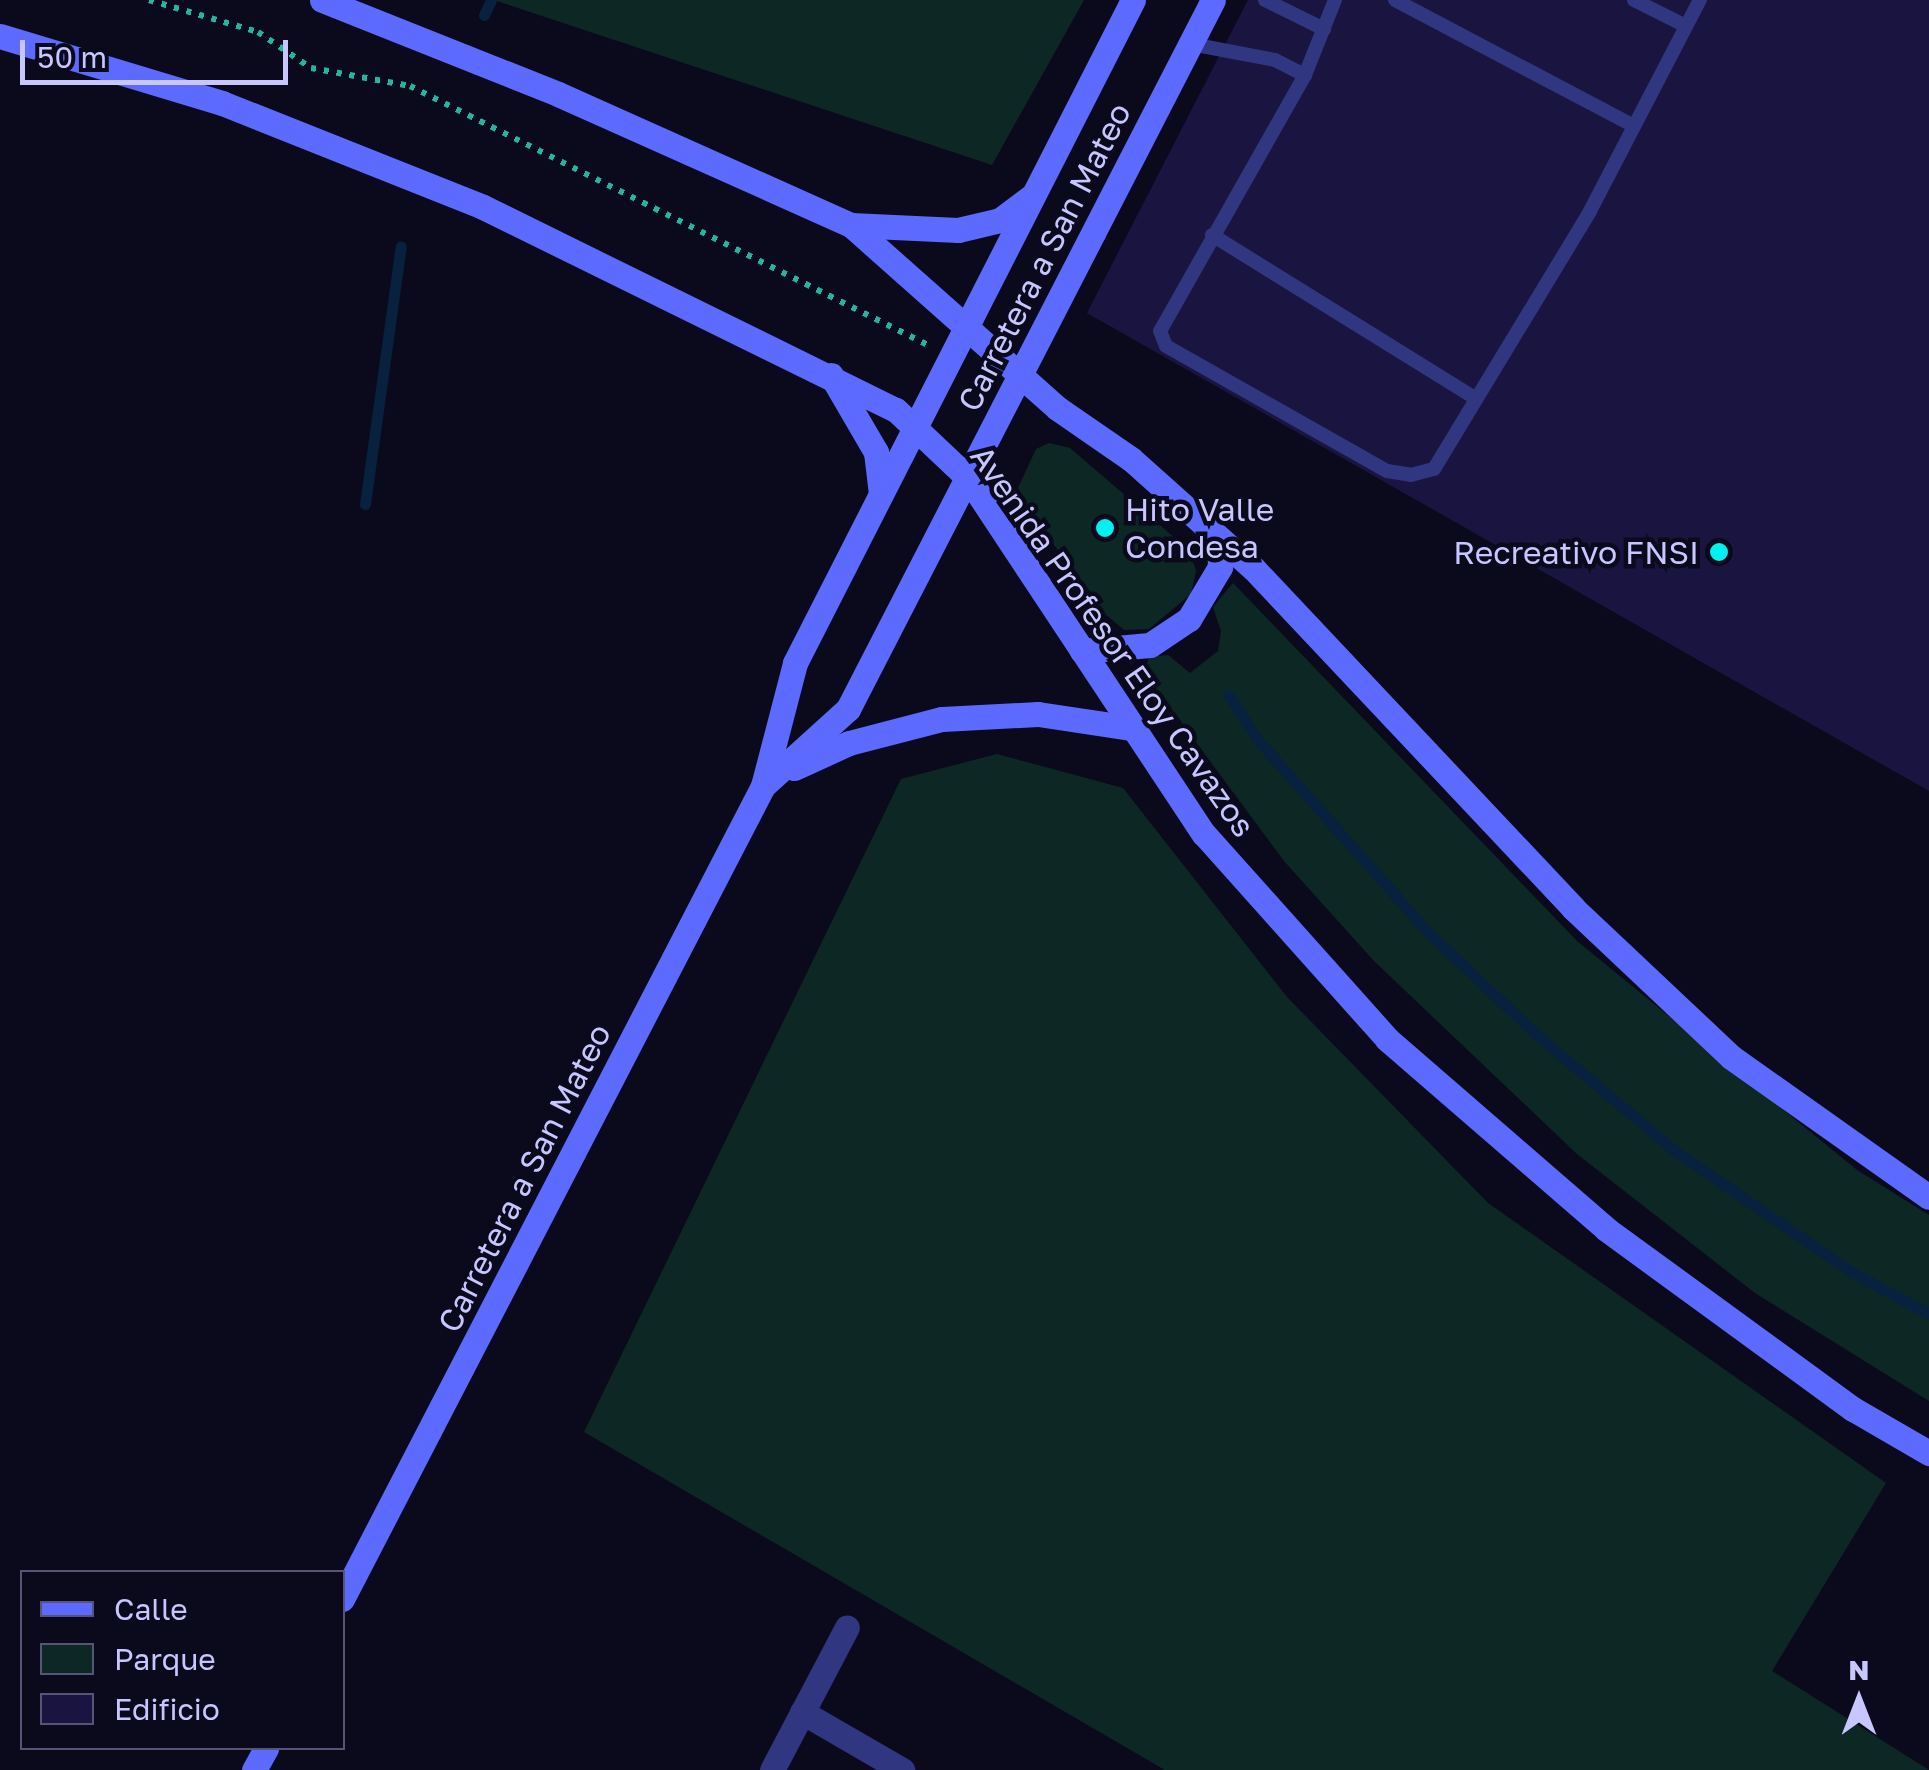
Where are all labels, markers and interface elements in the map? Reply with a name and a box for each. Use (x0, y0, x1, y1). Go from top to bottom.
scale bar (25, 20, 292, 82)
text: 50 m (37, 39, 107, 75)
street label: Carretera a San Mateo (950, 96, 1138, 418)
street label: Avenida Profesor Eloy Cavazos (963, 438, 1263, 844)
place label: Hito Valle Condesa (1125, 491, 1274, 566)
marker: Hito Valle Condesa (1094, 517, 1116, 539)
place label: Recreativo FNSI (1453, 533, 1699, 571)
marker: Recreativo FNSI (1708, 541, 1730, 563)
street label: Carretera a San Mateo (430, 1017, 618, 1339)
legend (20, 1570, 345, 1750)
text: Calle (114, 1591, 188, 1627)
text: Parque (114, 1641, 216, 1677)
north arrow (1809, 1650, 1909, 1750)
text: N (1848, 1653, 1870, 1686)
text: Edificio (114, 1691, 220, 1727)

